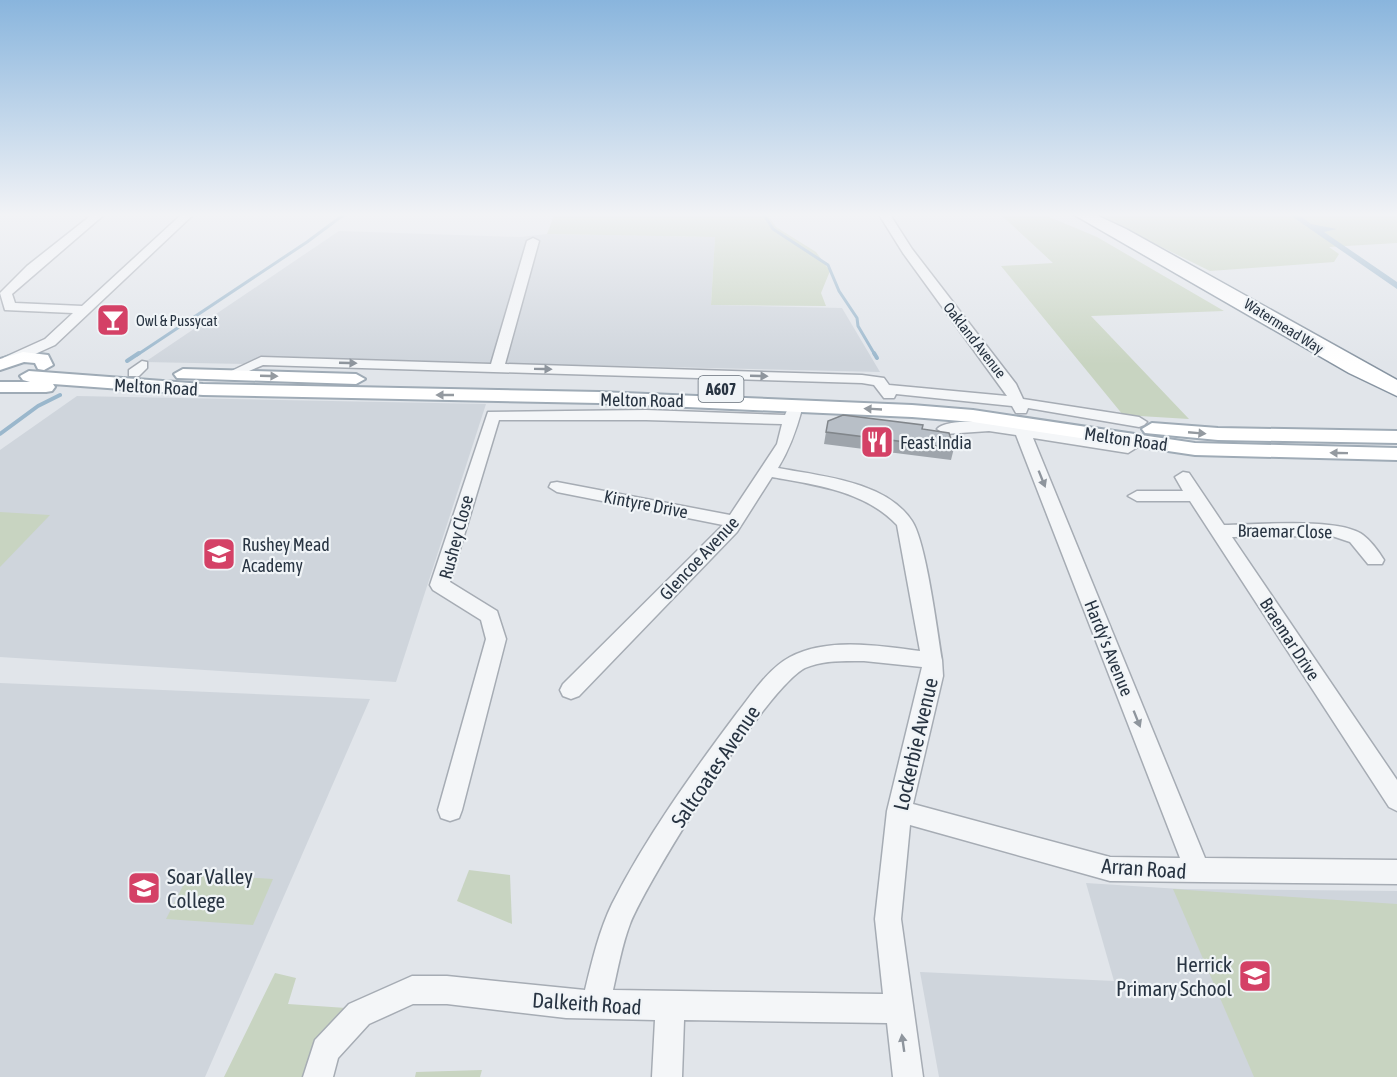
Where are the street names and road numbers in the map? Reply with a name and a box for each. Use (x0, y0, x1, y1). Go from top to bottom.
street label: Watermead Way (1241, 295, 1327, 357)
street label: Oakland Avenue (940, 299, 1010, 381)
street label: Melton Road (113, 374, 199, 400)
road number: A607 (698, 376, 744, 402)
street label: Melton Road (600, 389, 684, 411)
street label: Melton Road (1083, 423, 1169, 455)
street label: Kintyre Drive (602, 486, 690, 522)
street label: Rushey Close (435, 493, 477, 581)
street label: Glencoe Avenue (655, 512, 743, 604)
street label: Braemar Close (1237, 520, 1333, 542)
street label: Braemar Drive (1256, 594, 1324, 684)
street label: Hardy's Avenue (1080, 597, 1138, 699)
street label: Lockerbie Avenue (888, 675, 942, 813)
street label: Saltcoates Avenue (666, 701, 764, 831)
street label: Arran Road (1101, 853, 1187, 883)
street label: Dalkeith Road (532, 987, 642, 1019)

